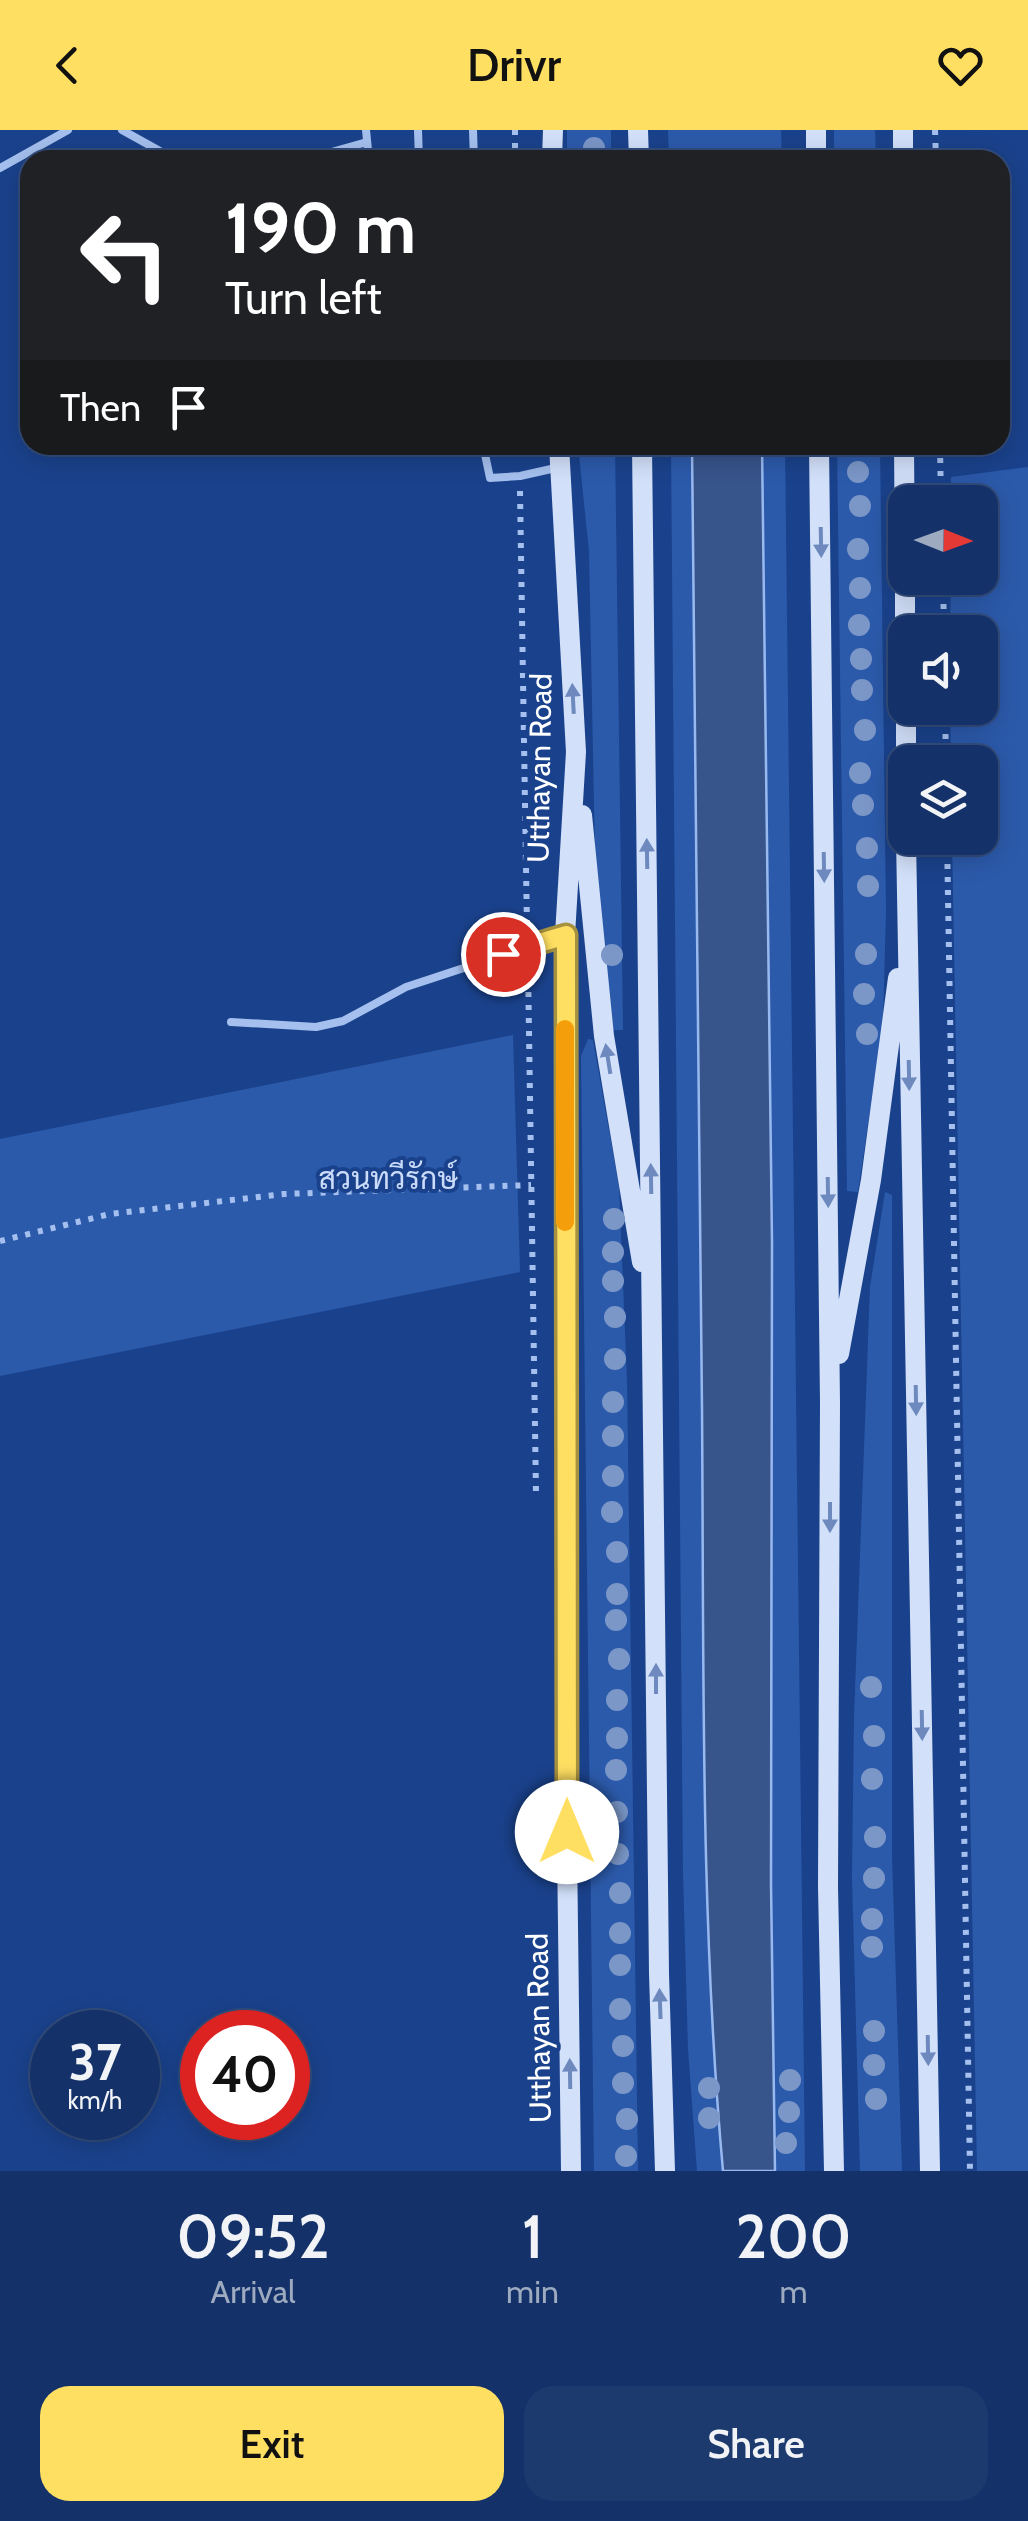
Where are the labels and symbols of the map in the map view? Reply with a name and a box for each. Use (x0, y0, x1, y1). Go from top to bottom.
north arrow (888, 485, 998, 595)
one-way arrow (813, 527, 829, 559)
street label: Utthayan Road (519, 673, 560, 863)
one-way arrow (565, 682, 581, 714)
one-way arrow (639, 837, 655, 869)
one-way arrow (816, 852, 832, 884)
pin (461, 912, 546, 997)
one-way arrow (600, 1043, 615, 1074)
one-way arrow (902, 1059, 918, 1091)
park label: สวนทวีรักษ์ (318, 1159, 458, 1197)
one-way arrow (643, 1162, 659, 1194)
one-way arrow (820, 1177, 836, 1209)
one-way arrow (908, 1384, 924, 1416)
one-way arrow (822, 1502, 838, 1534)
one-way arrow (648, 1662, 664, 1694)
one-way arrow (914, 1709, 930, 1741)
position arrow (515, 1780, 619, 1884)
street label: Utthayan Road (518, 1933, 559, 2123)
one-way arrow (651, 1987, 667, 2019)
speed limit sign: 40 (180, 2010, 310, 2140)
one-way arrow (920, 2034, 936, 2066)
one-way arrow (562, 2057, 578, 2089)

